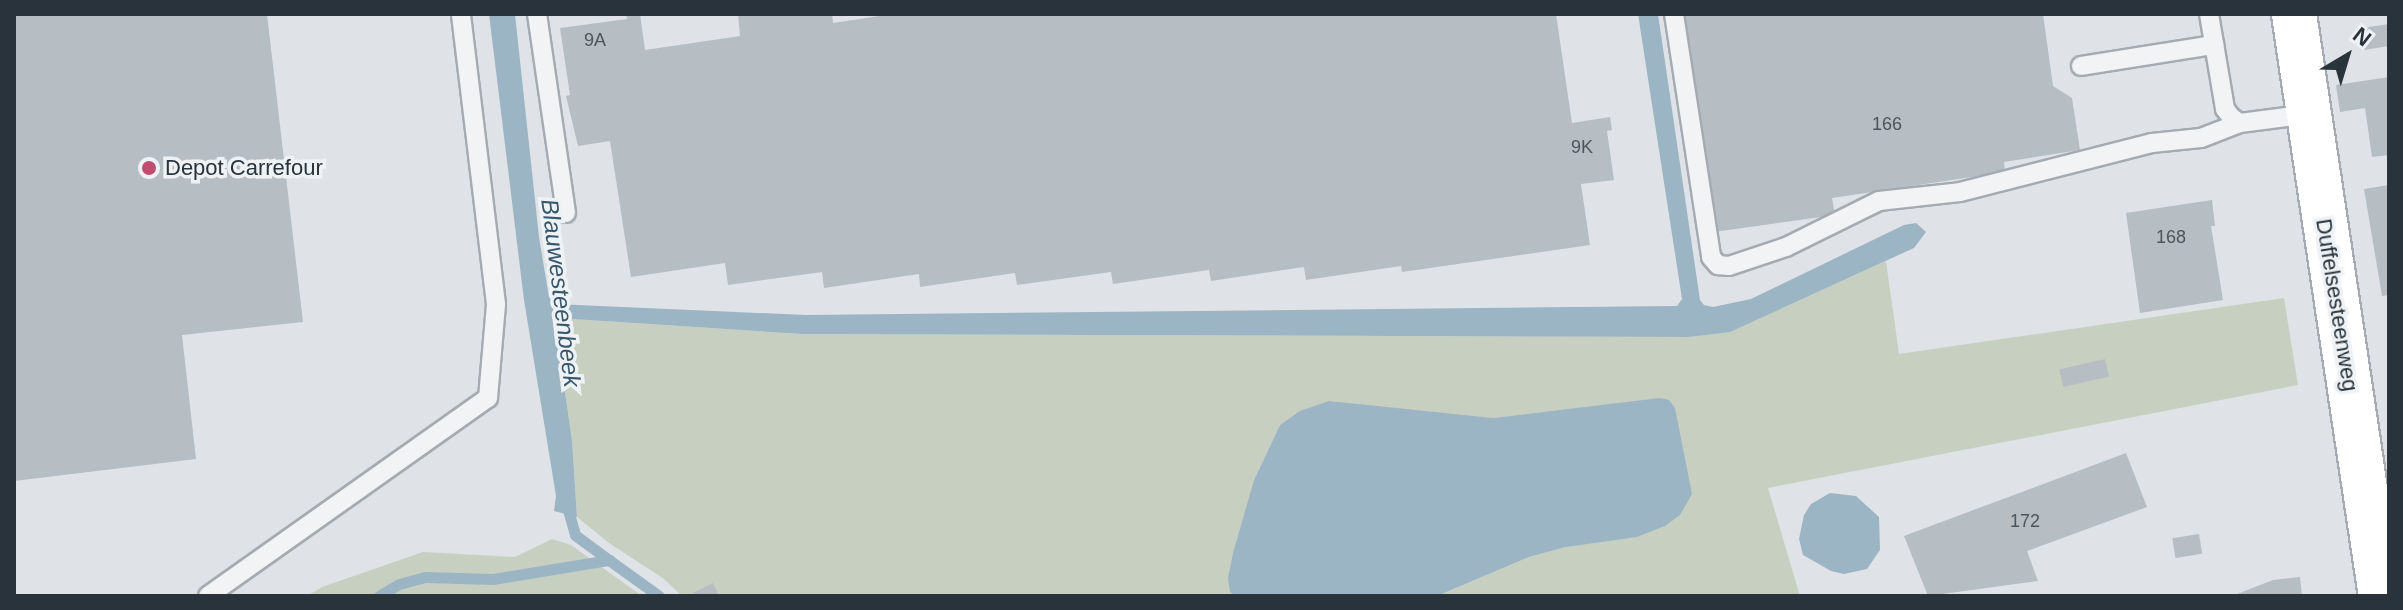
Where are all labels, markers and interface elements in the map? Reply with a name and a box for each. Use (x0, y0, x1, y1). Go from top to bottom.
north arrow (2307, 16, 2387, 96)
text: N (2348, 22, 2376, 51)
house number: 9A (584, 29, 606, 51)
house number: 166 (1872, 113, 1902, 135)
house number: 9K (1571, 136, 1593, 158)
place label: Depot Carrefour (165, 155, 323, 181)
marker: Depot Carrefour (140, 159, 158, 177)
water label: Blauwesteenbeek (535, 197, 587, 389)
street label: Duffelsesteenweg (2310, 217, 2364, 393)
house number: 168 (2156, 226, 2186, 248)
house number: 172 (2010, 510, 2040, 532)

